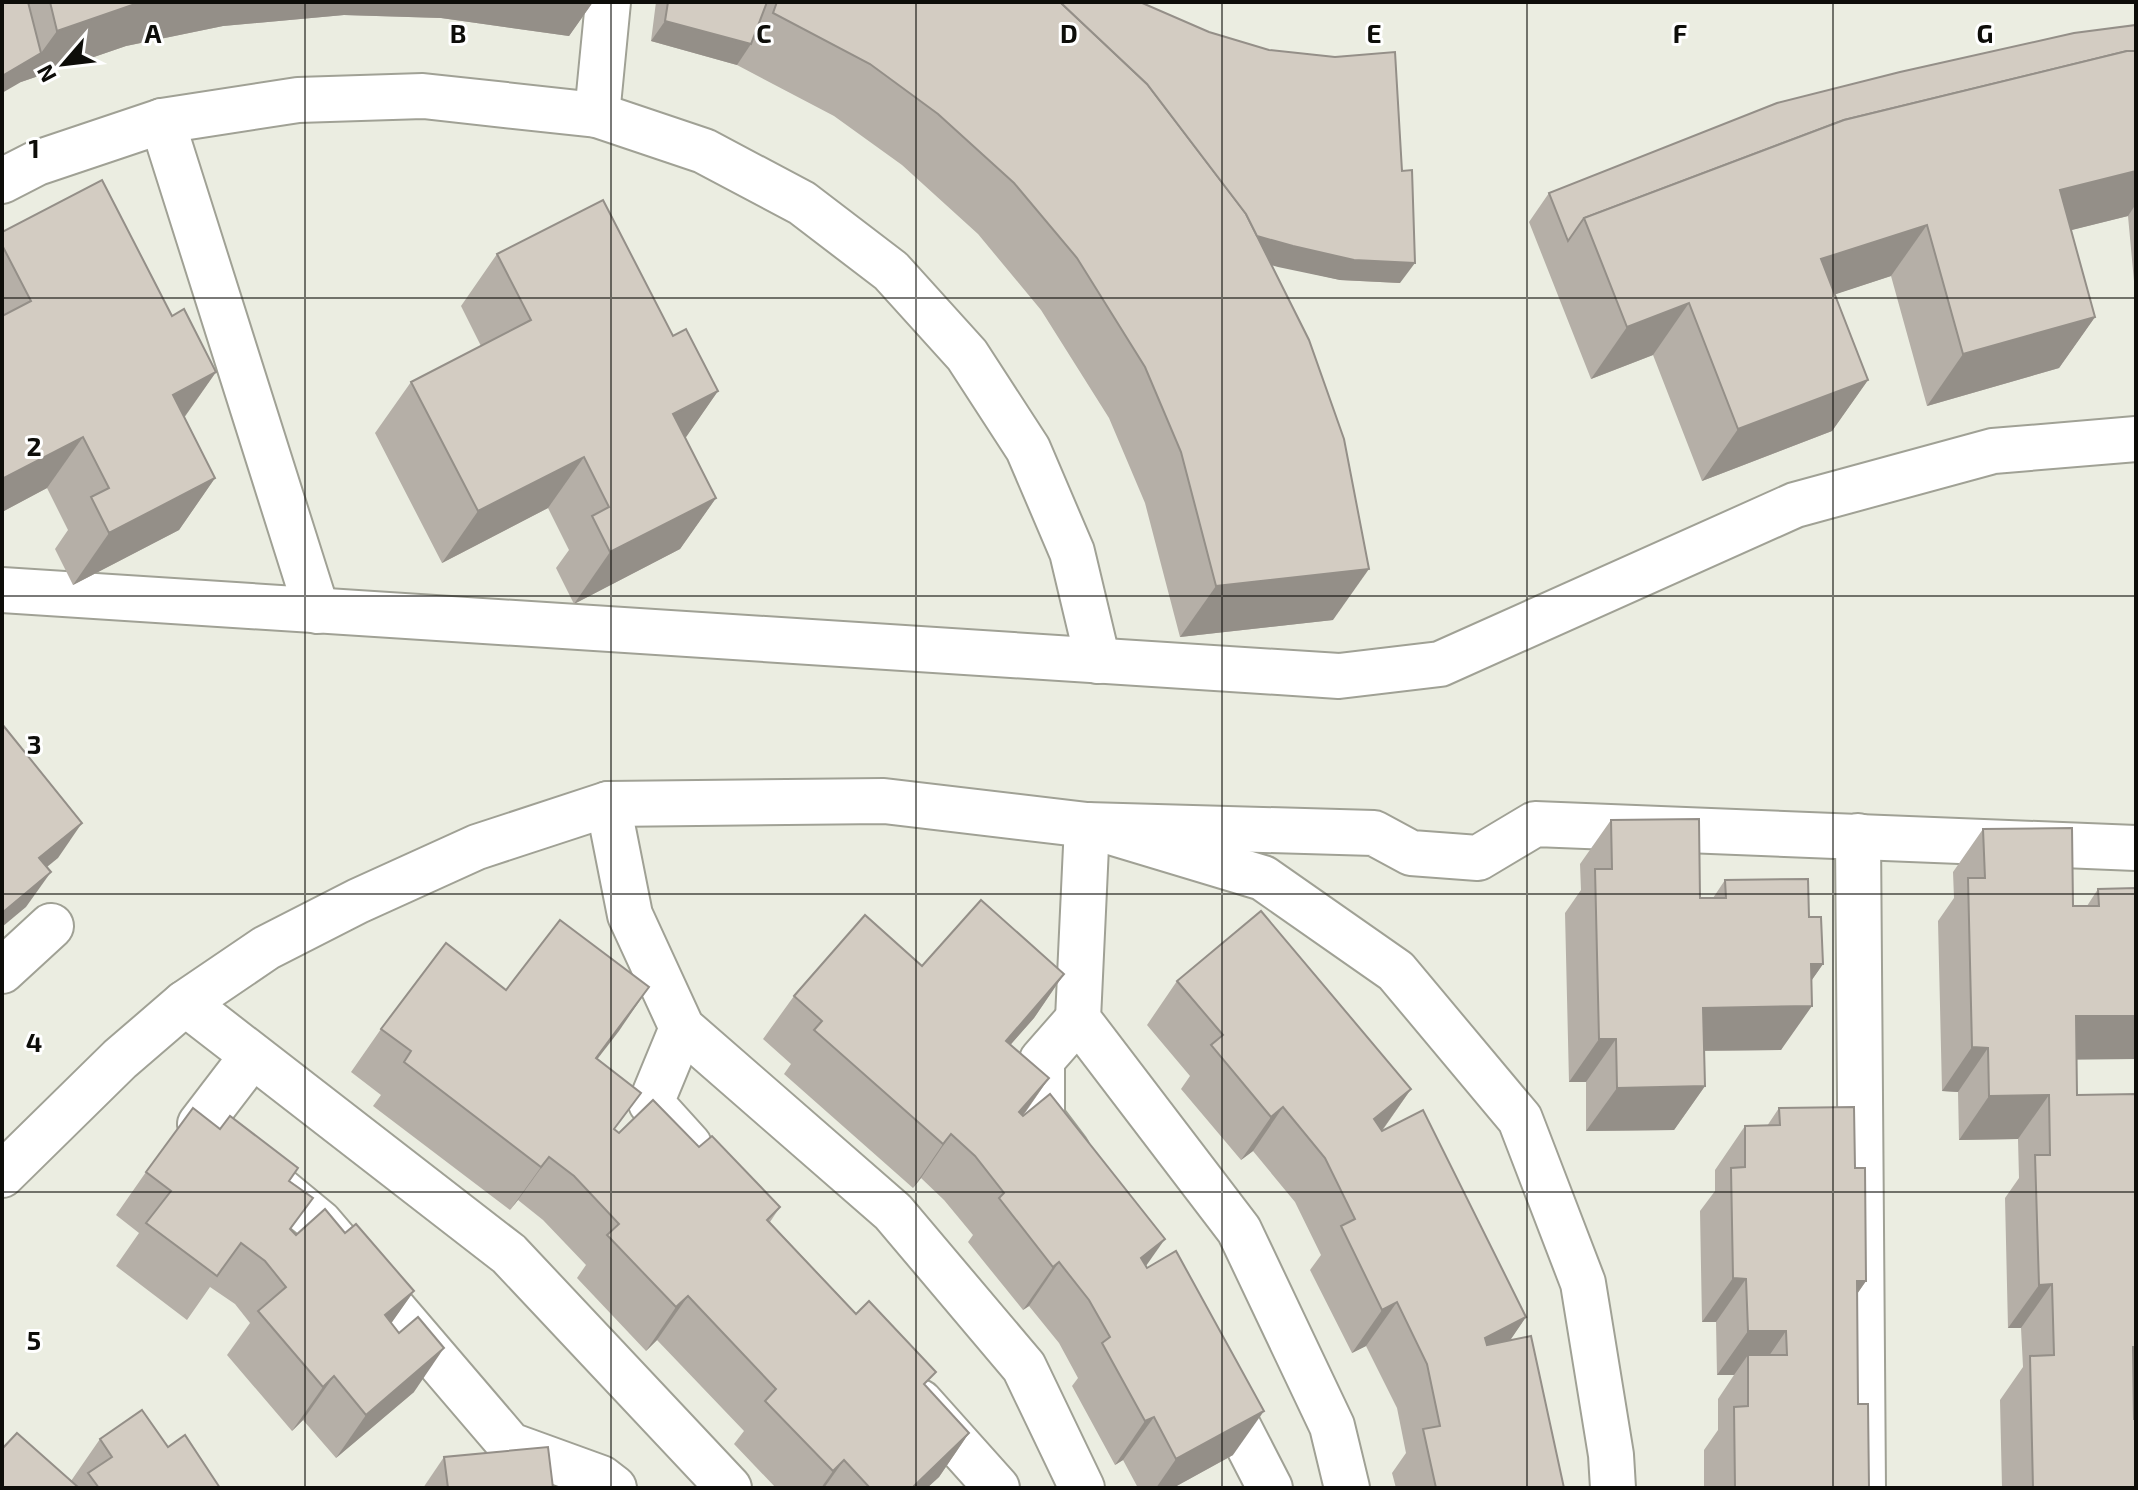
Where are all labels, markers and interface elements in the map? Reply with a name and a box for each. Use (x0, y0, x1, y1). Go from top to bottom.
text: A (145, 17, 162, 48)
text: B (450, 17, 466, 48)
text: C (756, 17, 772, 48)
text: D (1060, 17, 1078, 48)
text: E (1366, 17, 1382, 48)
text: F (1673, 17, 1687, 48)
text: G (1977, 17, 1993, 48)
north arrow (24, 24, 104, 104)
text: N (30, 61, 61, 87)
text: 1 (28, 132, 40, 163)
text: 2 (26, 430, 42, 461)
text: 3 (27, 728, 41, 759)
text: 4 (26, 1026, 42, 1057)
text: 5 (27, 1324, 41, 1355)

